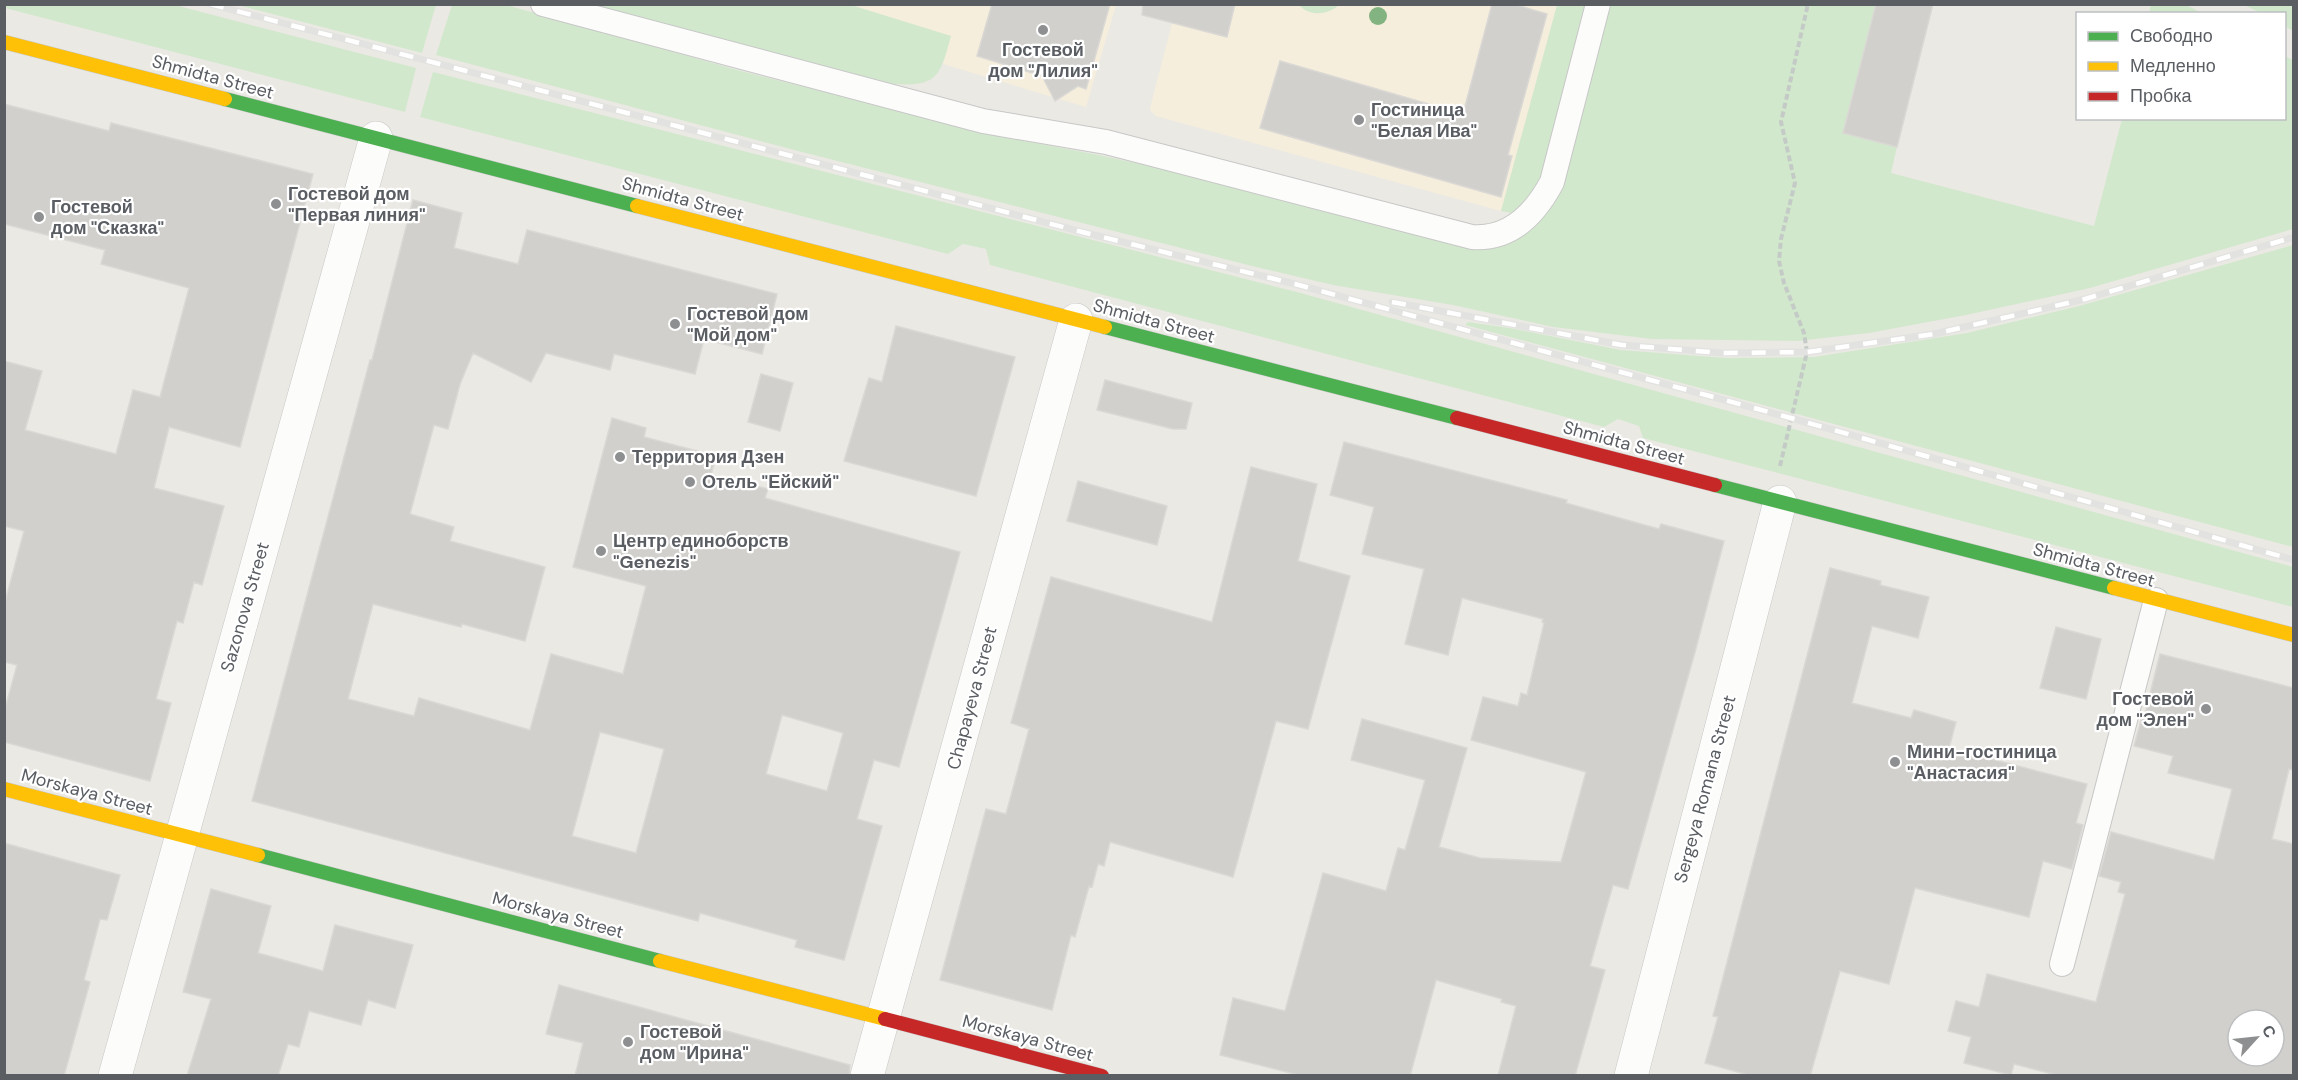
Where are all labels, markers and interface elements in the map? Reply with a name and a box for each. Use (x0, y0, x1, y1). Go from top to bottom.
legend (2076, 12, 2286, 120)
marker: Гостевой дом "Лилия" (1036, 23, 1050, 37)
text: Свободно (2130, 24, 2213, 48)
place label: Гостевой дом "Лилия" (988, 38, 1098, 83)
street label: Shmidta Street (149, 49, 277, 105)
text: Медленно (2130, 54, 2216, 78)
text: Пробка (2130, 84, 2193, 108)
place label: Гостиница "Белая Ива" (1371, 98, 1477, 143)
marker: Гостиница "Белая Ива" (1352, 113, 1366, 127)
street label: Shmidta Street (619, 171, 747, 227)
place label: Гостевой дом "Первая линия" (288, 182, 426, 227)
place label: Гостевой дом "Сказка" (51, 195, 164, 240)
marker: Гостевой дом "Первая линия" (269, 197, 283, 211)
marker: Гостевой дом "Сказка" (32, 210, 46, 224)
street label: Shmidta Street (1090, 293, 1218, 349)
place label: Гостевой дом "Мой дом" (687, 302, 809, 347)
marker: Гостевой дом "Мой дом" (668, 317, 682, 331)
street label: Shmidta Street (1560, 415, 1688, 471)
place label: Территория Дзен (632, 445, 784, 469)
marker: Территория Дзен (613, 450, 627, 464)
place label: Отель "Ейский" (702, 470, 839, 494)
marker: Отель "Ейский" (683, 475, 697, 489)
place label: Центр единоборств "Genezis" (613, 529, 789, 574)
street label: Shmidta Street (2030, 537, 2158, 593)
street label: Sazonova Street (215, 539, 275, 675)
marker: Центр единоборств "Genezis" (594, 544, 608, 558)
street label: Chapayeva Street (941, 624, 1003, 772)
place label: Гостевой дом "Элен" (2097, 687, 2194, 732)
street label: Sergeya Romana Street (1668, 693, 1742, 885)
marker: Гостевой дом "Элен" (2199, 702, 2213, 716)
place label: Мини-гостиница "Анастасия" (1907, 740, 2057, 785)
marker: Мини-гостиница "Анастасия" (1888, 755, 1902, 769)
street label: Morskaya Street (19, 763, 155, 821)
street label: Morskaya Street (490, 886, 626, 944)
north arrow (2226, 1008, 2286, 1068)
street label: Morskaya Street (960, 1009, 1096, 1067)
place label: Гостевой дом "Ирина" (640, 1020, 749, 1065)
text: С (2257, 1021, 2281, 1042)
marker: Гостевой дом "Ирина" (621, 1035, 635, 1049)

